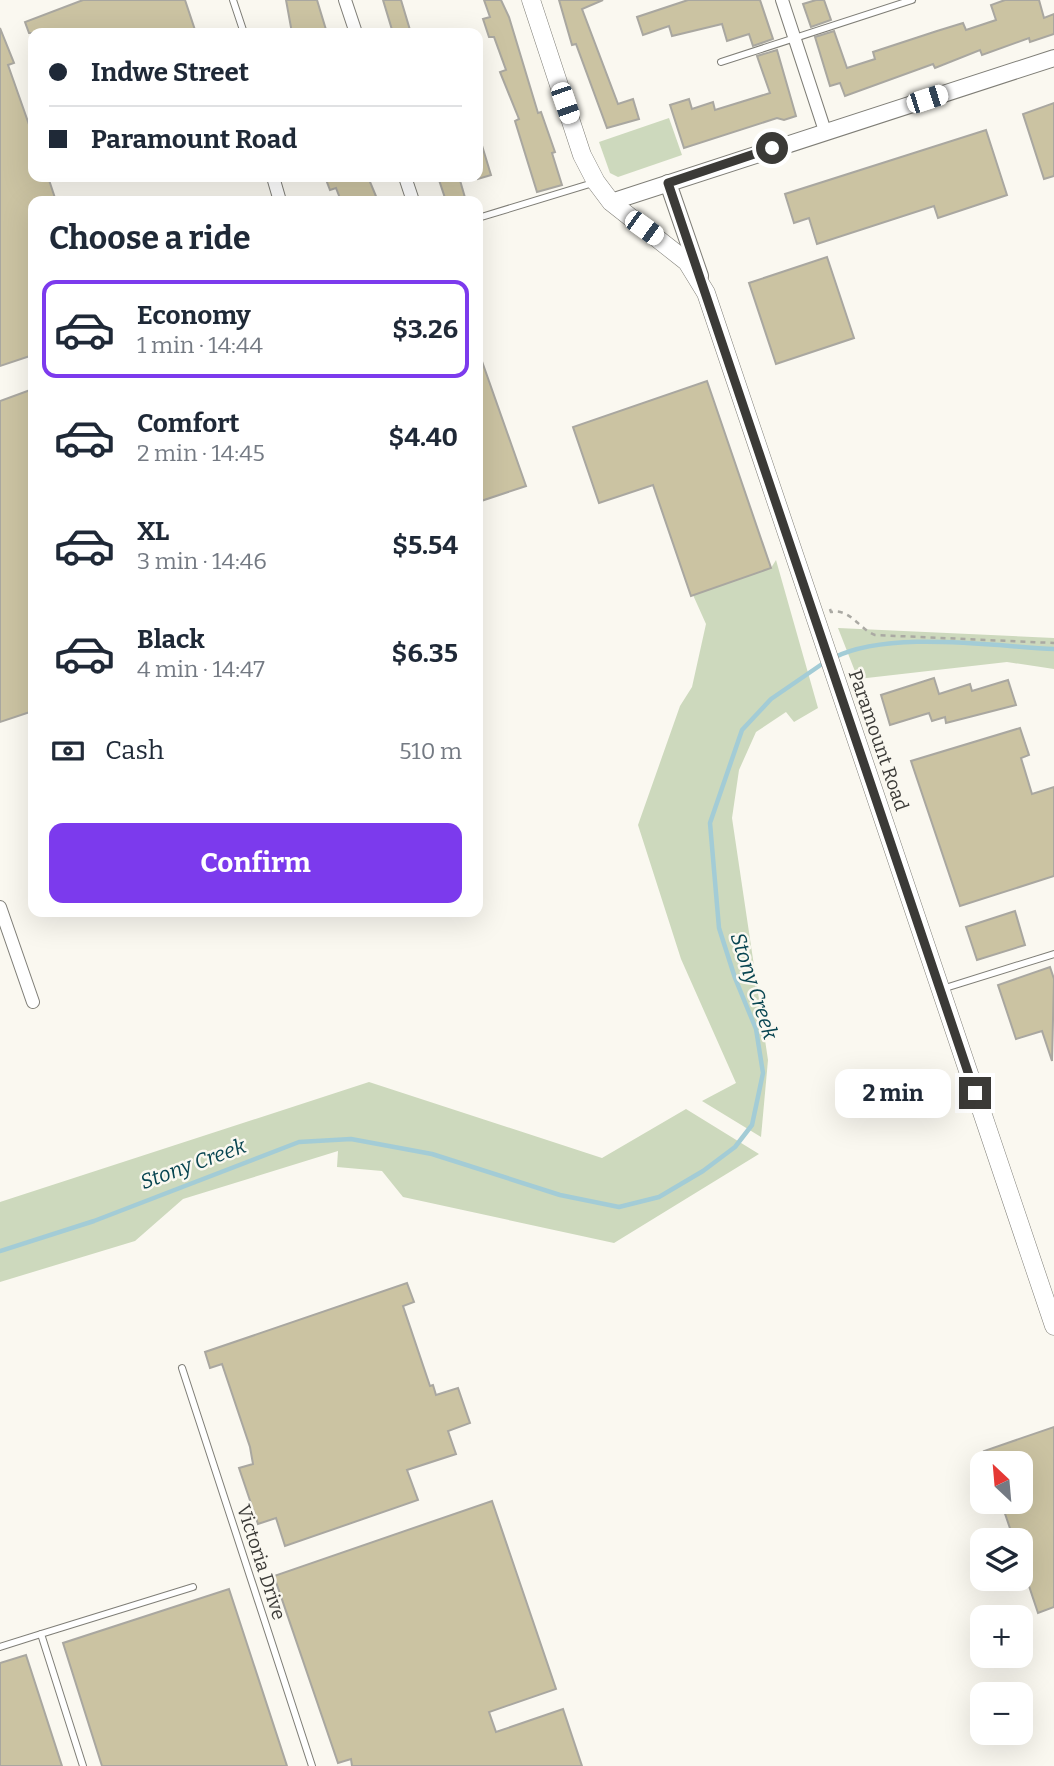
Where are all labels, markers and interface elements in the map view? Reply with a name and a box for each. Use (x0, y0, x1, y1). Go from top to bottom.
text: Indwe Street (91, 57, 249, 88)
car (549, 80, 582, 126)
car (904, 83, 951, 115)
text: Paramount Road (91, 124, 297, 155)
route start (756, 132, 788, 164)
car (621, 207, 668, 249)
text: Choose a ride (49, 219, 250, 257)
icon: car (53, 298, 116, 361)
text: Economy (137, 300, 251, 331)
text: $3.26 (392, 314, 458, 345)
text: 1 min · 14:44 (137, 331, 263, 359)
icon: car (53, 406, 116, 469)
text: Comfort (137, 408, 240, 439)
text: $4.40 (389, 422, 458, 453)
text: 2 min · 14:45 (137, 439, 265, 467)
icon: car (53, 514, 116, 577)
text: XL (137, 516, 169, 547)
text: $5.54 (392, 530, 458, 561)
text: 3 min · 14:46 (137, 547, 267, 575)
icon: car (53, 622, 116, 685)
text: Black (137, 624, 205, 655)
text: $6.35 (392, 638, 458, 669)
text: 4 min · 14:47 (137, 655, 265, 683)
street label: Paramount Road (844, 667, 913, 814)
icon: cash (49, 732, 87, 770)
text: Cash (105, 735, 164, 766)
text: 510 m (399, 737, 462, 765)
button: Confirm (49, 823, 462, 903)
water label: Stony Creek (725, 929, 784, 1043)
callout: 2 min (835, 1068, 950, 1118)
route end (959, 1077, 991, 1109)
text: 2 min (862, 1079, 924, 1107)
water label: Stony Creek (137, 1133, 250, 1195)
north arrow (970, 1451, 1032, 1514)
map controls (970, 1451, 1033, 1745)
street label: Victoria Drive (232, 1502, 291, 1623)
button: layers (970, 1528, 1033, 1591)
button: + (970, 1605, 1033, 1668)
button: − (970, 1682, 1033, 1745)

